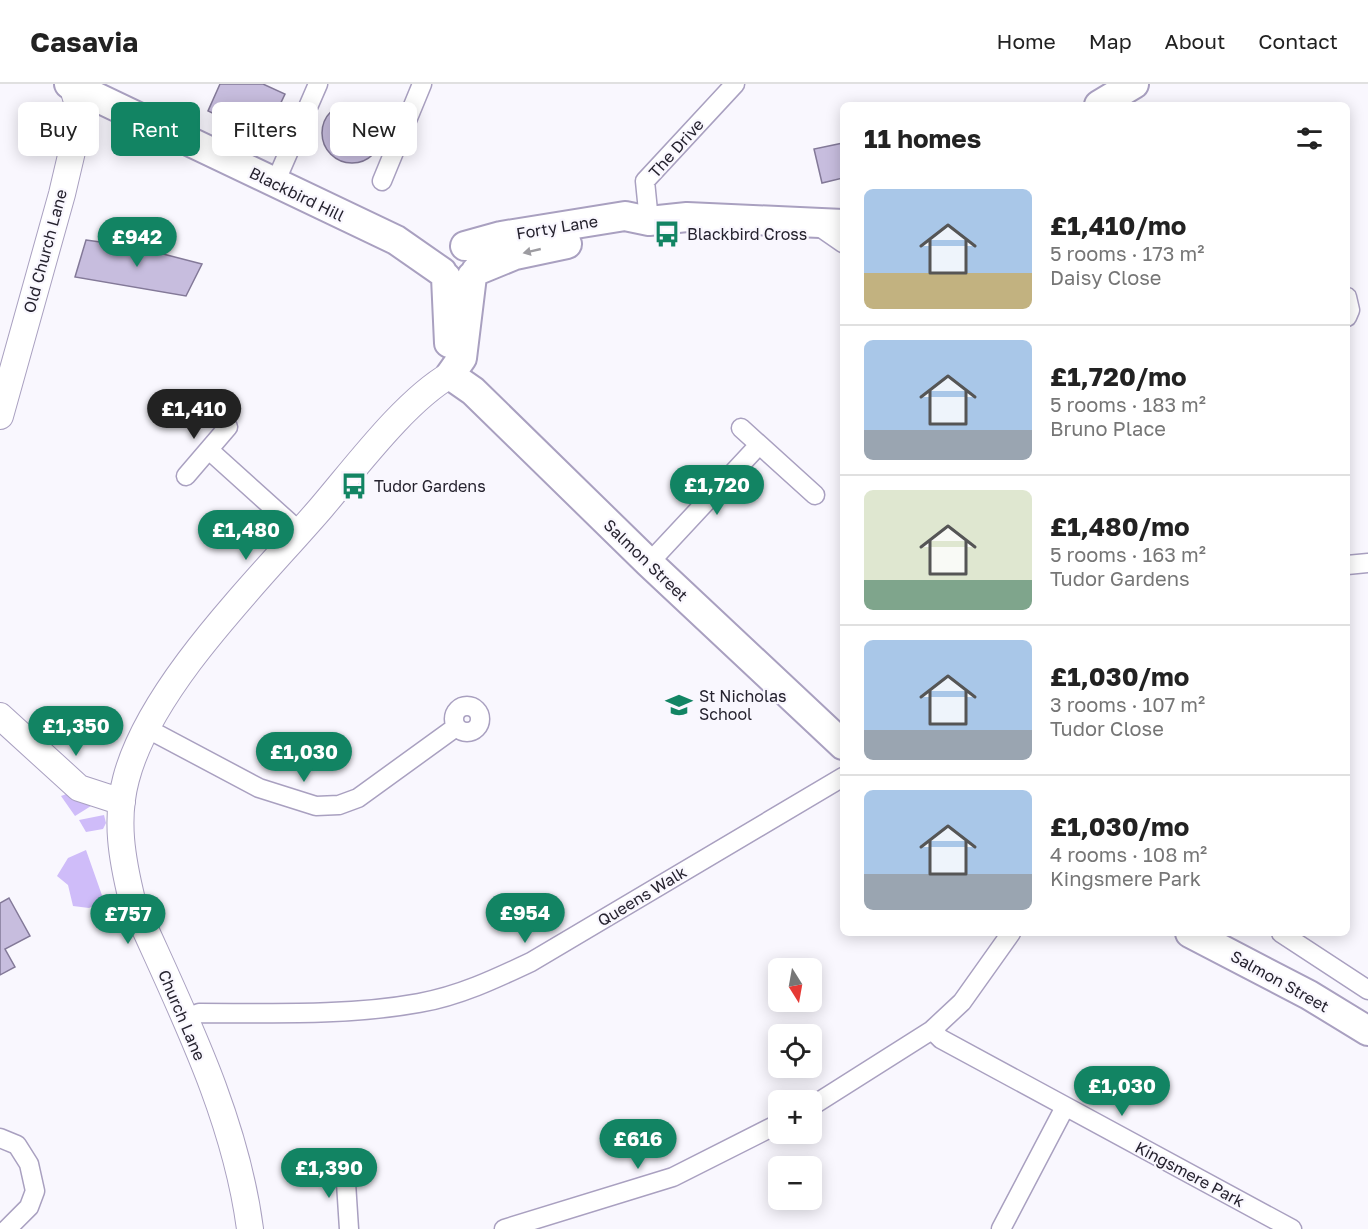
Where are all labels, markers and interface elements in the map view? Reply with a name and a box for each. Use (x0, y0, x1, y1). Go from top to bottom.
text: Casavia (30, 25, 138, 58)
text: Home (996, 28, 1056, 54)
text: Map (1089, 28, 1132, 54)
text: About (1165, 28, 1225, 54)
text: Contact (1258, 28, 1338, 54)
chip: Buy (18, 102, 99, 156)
chip: Rent (111, 102, 200, 156)
chip: Filters (212, 102, 318, 156)
chip: New (330, 102, 417, 156)
street label: The Drive (644, 114, 708, 182)
icon: filters (1293, 122, 1326, 155)
text: 11 homes (864, 123, 981, 154)
street label: Blackbird Hill (246, 162, 348, 226)
street label: Old Church Lane (19, 187, 71, 315)
text: £1,410/mo (1050, 210, 1186, 241)
street label: Forty Lane (515, 211, 599, 243)
icon: home (912, 213, 984, 285)
pin: £942 (101, 217, 173, 268)
bus stop icon: Blackbird Cross (652, 219, 682, 249)
text: £942 (112, 224, 162, 248)
place label: Blackbird Cross (687, 224, 807, 244)
text: 5 rooms · 173 m² (1050, 241, 1204, 265)
one-way arrow (523, 247, 541, 257)
text: Daisy Close (1050, 265, 1161, 289)
text: £1,720/mo (1050, 361, 1187, 392)
icon: home (912, 364, 984, 436)
pin: £1,410 (145, 389, 243, 440)
text: 5 rooms · 183 m² (1050, 392, 1206, 416)
text: £1,410 (161, 396, 227, 420)
text: Bruno Place (1050, 416, 1166, 440)
pin: £1,720 (668, 465, 766, 516)
bus stop icon: Tudor Gardens (339, 471, 369, 501)
text: £1,720 (684, 472, 750, 496)
place label: Tudor Gardens (374, 476, 486, 496)
pin: £1,480 (197, 510, 295, 561)
text: £1,480/mo (1050, 511, 1190, 542)
icon: home (912, 514, 984, 586)
street label: Salmon Street (600, 515, 692, 605)
text: £1,480 (212, 517, 280, 541)
text: 5 rooms · 163 m² (1050, 542, 1206, 566)
text: Tudor Gardens (1050, 566, 1190, 590)
text: £1,030/mo (1050, 661, 1189, 692)
icon: home (912, 664, 984, 736)
place label: St Nicholas School (699, 686, 787, 724)
school or university icon: St Nicholas School (664, 690, 694, 720)
text: 3 rooms · 107 m² (1050, 692, 1205, 716)
pin: £1,350 (27, 706, 125, 757)
text: £1,350 (42, 713, 110, 737)
text: Tudor Close (1050, 716, 1164, 740)
pin: £1,030 (255, 732, 353, 783)
text: £1,030 (270, 739, 338, 763)
text: £1,030/mo (1050, 811, 1189, 842)
icon: home (912, 814, 984, 886)
text: 4 rooms · 108 m² (1050, 842, 1207, 866)
street label: Queens Walk (594, 862, 690, 930)
text: Kingsmere Park (1050, 866, 1201, 890)
pin: £954 (489, 893, 561, 944)
pin: £757 (92, 894, 164, 945)
text: £954 (500, 900, 550, 924)
text: £757 (104, 901, 152, 925)
street label: Salmon Street (1227, 946, 1333, 1016)
north arrow (768, 958, 822, 1012)
map controls (768, 958, 822, 1210)
street label: Church Lane (154, 967, 210, 1063)
button: locate (768, 1024, 822, 1078)
pin: £1,030 (1073, 1066, 1171, 1117)
text: £1,030 (1088, 1073, 1156, 1097)
button: + (768, 1090, 822, 1144)
pin: £616 (602, 1119, 674, 1170)
text: £616 (614, 1126, 662, 1150)
street label: Kingsmere Park (1132, 1137, 1248, 1211)
pin: £1,390 (280, 1148, 378, 1199)
text: £1,390 (295, 1155, 363, 1179)
button: − (768, 1156, 822, 1210)

